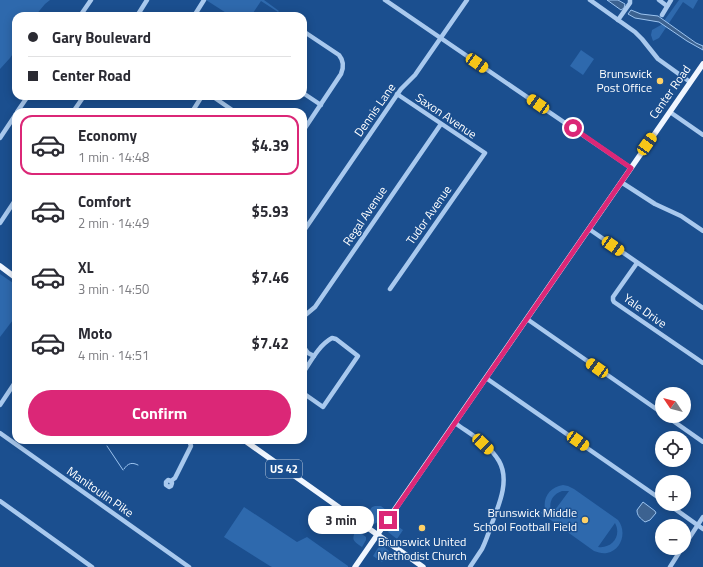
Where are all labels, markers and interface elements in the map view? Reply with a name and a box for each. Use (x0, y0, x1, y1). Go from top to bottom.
text: Gary Boulevard (52, 26, 151, 49)
car (464, 51, 490, 75)
street label: Center Road (644, 61, 695, 123)
text: Center Road (52, 64, 131, 87)
place label: Brunswick Post Office (596, 64, 652, 97)
marker: Brunswick Post Office (655, 76, 665, 86)
street label: Dennis Lane (349, 79, 400, 140)
street label: Saxon Avenue (412, 88, 481, 143)
car (525, 92, 551, 116)
route start (564, 119, 582, 137)
text: Economy (78, 124, 137, 147)
icon: car (30, 127, 66, 163)
car (635, 131, 659, 157)
text: $4.39 (252, 134, 289, 157)
text: 1 min · 14:48 (78, 147, 149, 167)
street label: Tudor Avenue (401, 181, 456, 248)
street label: Regal Avenue (338, 182, 392, 249)
text: Comfort (78, 190, 131, 213)
icon: car (30, 193, 66, 229)
text: $5.93 (252, 200, 289, 223)
text: 2 min · 14:49 (78, 213, 149, 233)
car (600, 234, 626, 258)
text: XL (78, 256, 94, 279)
icon: car (30, 259, 66, 295)
text: $7.46 (252, 266, 289, 289)
text: 3 min · 14:50 (78, 279, 149, 299)
street label: Yale Drive (620, 289, 671, 333)
text: Moto (78, 322, 112, 345)
icon: car (30, 325, 66, 361)
text: $7.42 (252, 332, 289, 355)
text: 4 min · 14:51 (78, 345, 149, 365)
car (584, 356, 610, 380)
north arrow (655, 387, 691, 423)
map controls (655, 387, 691, 555)
button: Confirm (28, 390, 291, 436)
car (565, 429, 591, 453)
car (470, 431, 496, 457)
button: locate (655, 431, 691, 467)
road number: US 42 (266, 460, 302, 478)
street label: Manitoulin Pike (63, 461, 138, 522)
button: + (655, 475, 691, 511)
place label: Brunswick Middle School Football Field (473, 503, 577, 536)
callout: 3 min (308, 506, 374, 534)
text: 3 min (325, 510, 357, 530)
route end (379, 511, 397, 529)
marker: Brunswick Middle School Football Field (580, 515, 590, 525)
button: − (655, 519, 691, 555)
marker: Brunswick United Methodist Church (417, 523, 427, 533)
place label: Brunswick United Methodist Church (377, 532, 467, 565)

